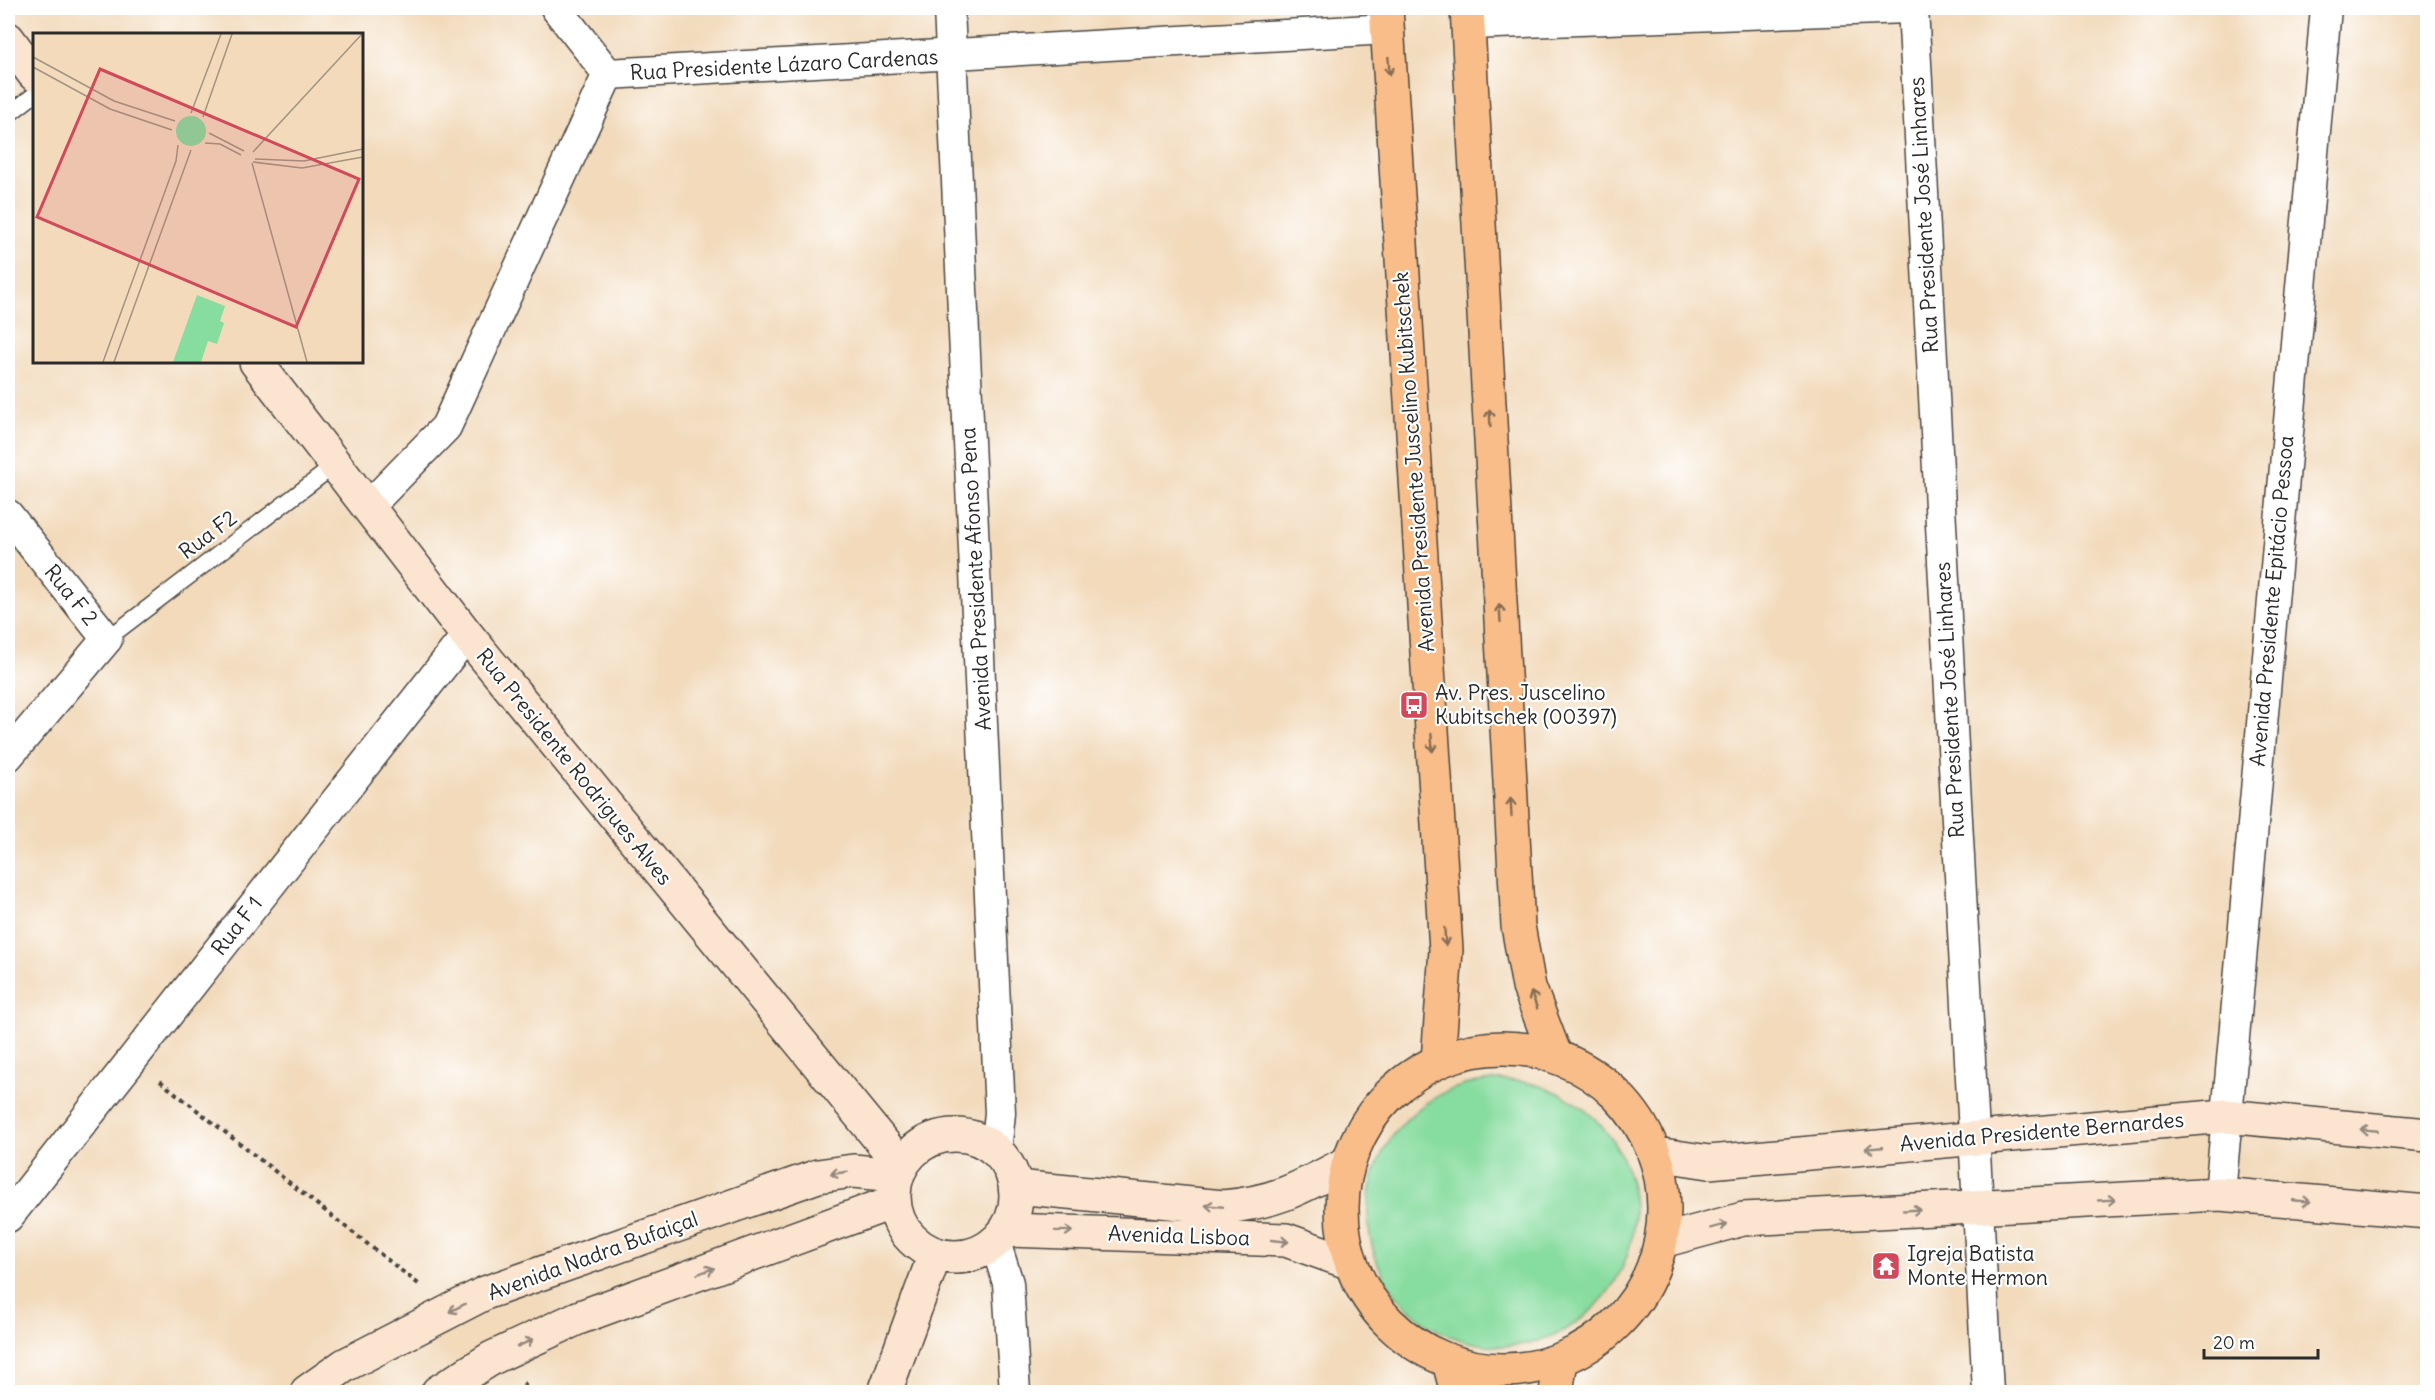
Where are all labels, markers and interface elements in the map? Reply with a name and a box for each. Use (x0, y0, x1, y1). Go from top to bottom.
inset map (33, 33, 363, 363)
street label: Rua Presidente Lázaro Cardenas (629, 43, 939, 86)
one-way arrow (1384, 55, 1395, 75)
street label: Rua Presidente José Linhares (1903, 76, 1944, 354)
street label: Avenida Presidente Juscelino Kubitschek (1387, 271, 1440, 653)
one-way arrow (1484, 409, 1495, 428)
street label: Avenida Presidente Afonso Pena (954, 427, 997, 731)
street label: Avenida Presidente Epitácio Pessoa (2244, 434, 2299, 768)
street label: Rua F2 (173, 504, 242, 565)
street label: Rua F 2 (39, 559, 104, 631)
street label: Rua Presidente José Linhares (1929, 561, 1970, 839)
one-way arrow (1495, 603, 1506, 623)
street label: Rua Presidente Rodrigues Alves (470, 643, 678, 891)
place label: Av. Pres. Juscelino Kubitschek (00397) (1435, 679, 1617, 730)
bus stop icon: Av. Pres. Juscelino Kubitschek (00397) (1398, 689, 1430, 721)
one-way arrow (1427, 732, 1438, 752)
one-way arrow (1506, 798, 1517, 818)
street label: Rua F 1 (205, 891, 268, 961)
one-way arrow (1440, 927, 1451, 947)
one-way arrow (1528, 991, 1539, 1010)
street label: Avenida Presidente Bernardes (1899, 1106, 2185, 1157)
one-way arrow (2360, 1124, 2380, 1135)
one-way arrow (1864, 1142, 1884, 1153)
one-way arrow (829, 1168, 849, 1179)
one-way arrow (2097, 1194, 2117, 1205)
one-way arrow (2291, 1196, 2311, 1207)
one-way arrow (1204, 1200, 1224, 1211)
one-way arrow (1902, 1204, 1922, 1215)
street label: Avenida Nadra Bufaiçal (484, 1205, 702, 1306)
street label: Avenida Lisboa (1108, 1220, 1251, 1251)
one-way arrow (1709, 1220, 1728, 1231)
one-way arrow (1054, 1225, 1074, 1237)
one-way arrow (1270, 1236, 1290, 1247)
place label: Igreja Batista Monte Hermon (1907, 1240, 2048, 1291)
temple icon: Igreja Batista Monte Hermon (1870, 1250, 1902, 1282)
one-way arrow (697, 1264, 715, 1275)
one-way arrow (449, 1302, 467, 1314)
scale bar (2204, 1322, 2318, 1360)
text: 20 m (2213, 1331, 2255, 1354)
one-way arrow (516, 1336, 534, 1348)

